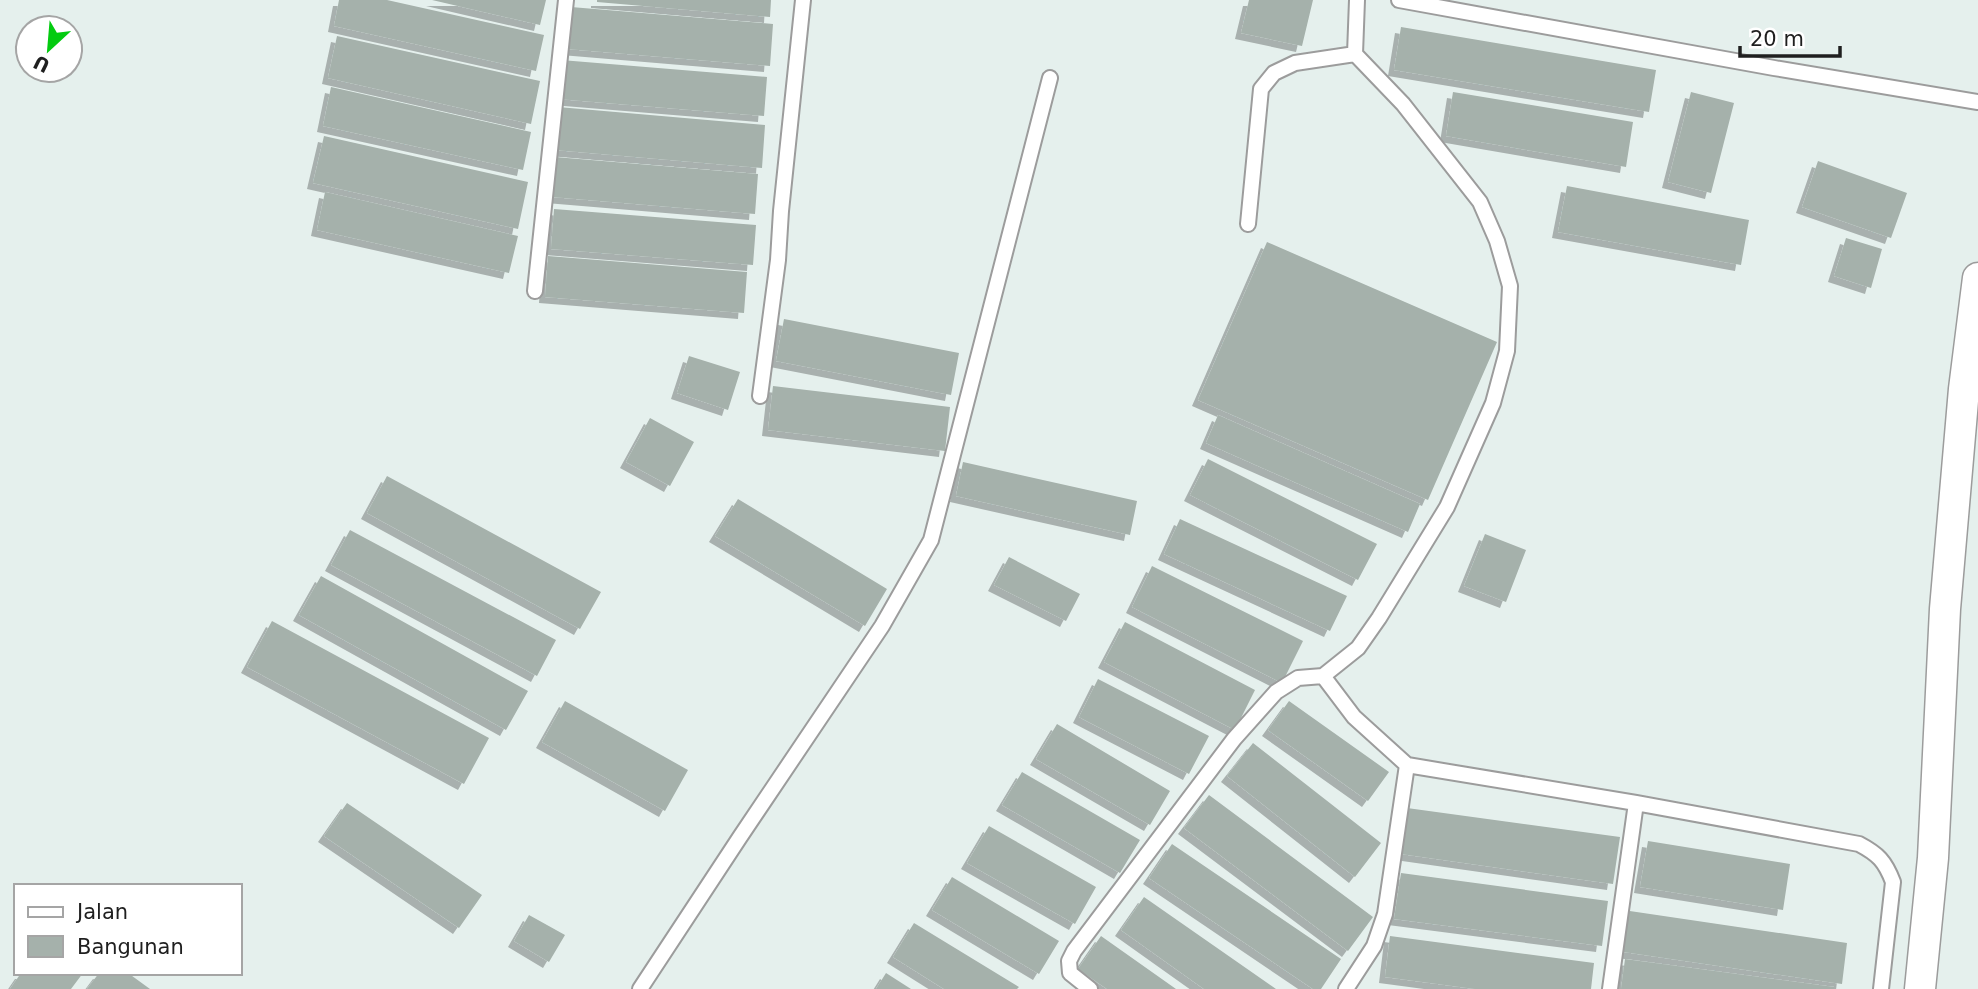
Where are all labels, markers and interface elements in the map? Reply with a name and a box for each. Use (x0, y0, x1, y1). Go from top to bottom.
north arrow (14, 14, 84, 84)
scale bar (1740, 14, 1840, 58)
text: 20 m (1750, 27, 1804, 51)
text: U (30, 51, 53, 78)
legend (14, 884, 242, 975)
text: Jalan (75, 900, 128, 924)
text: Bangunan (77, 935, 184, 959)

